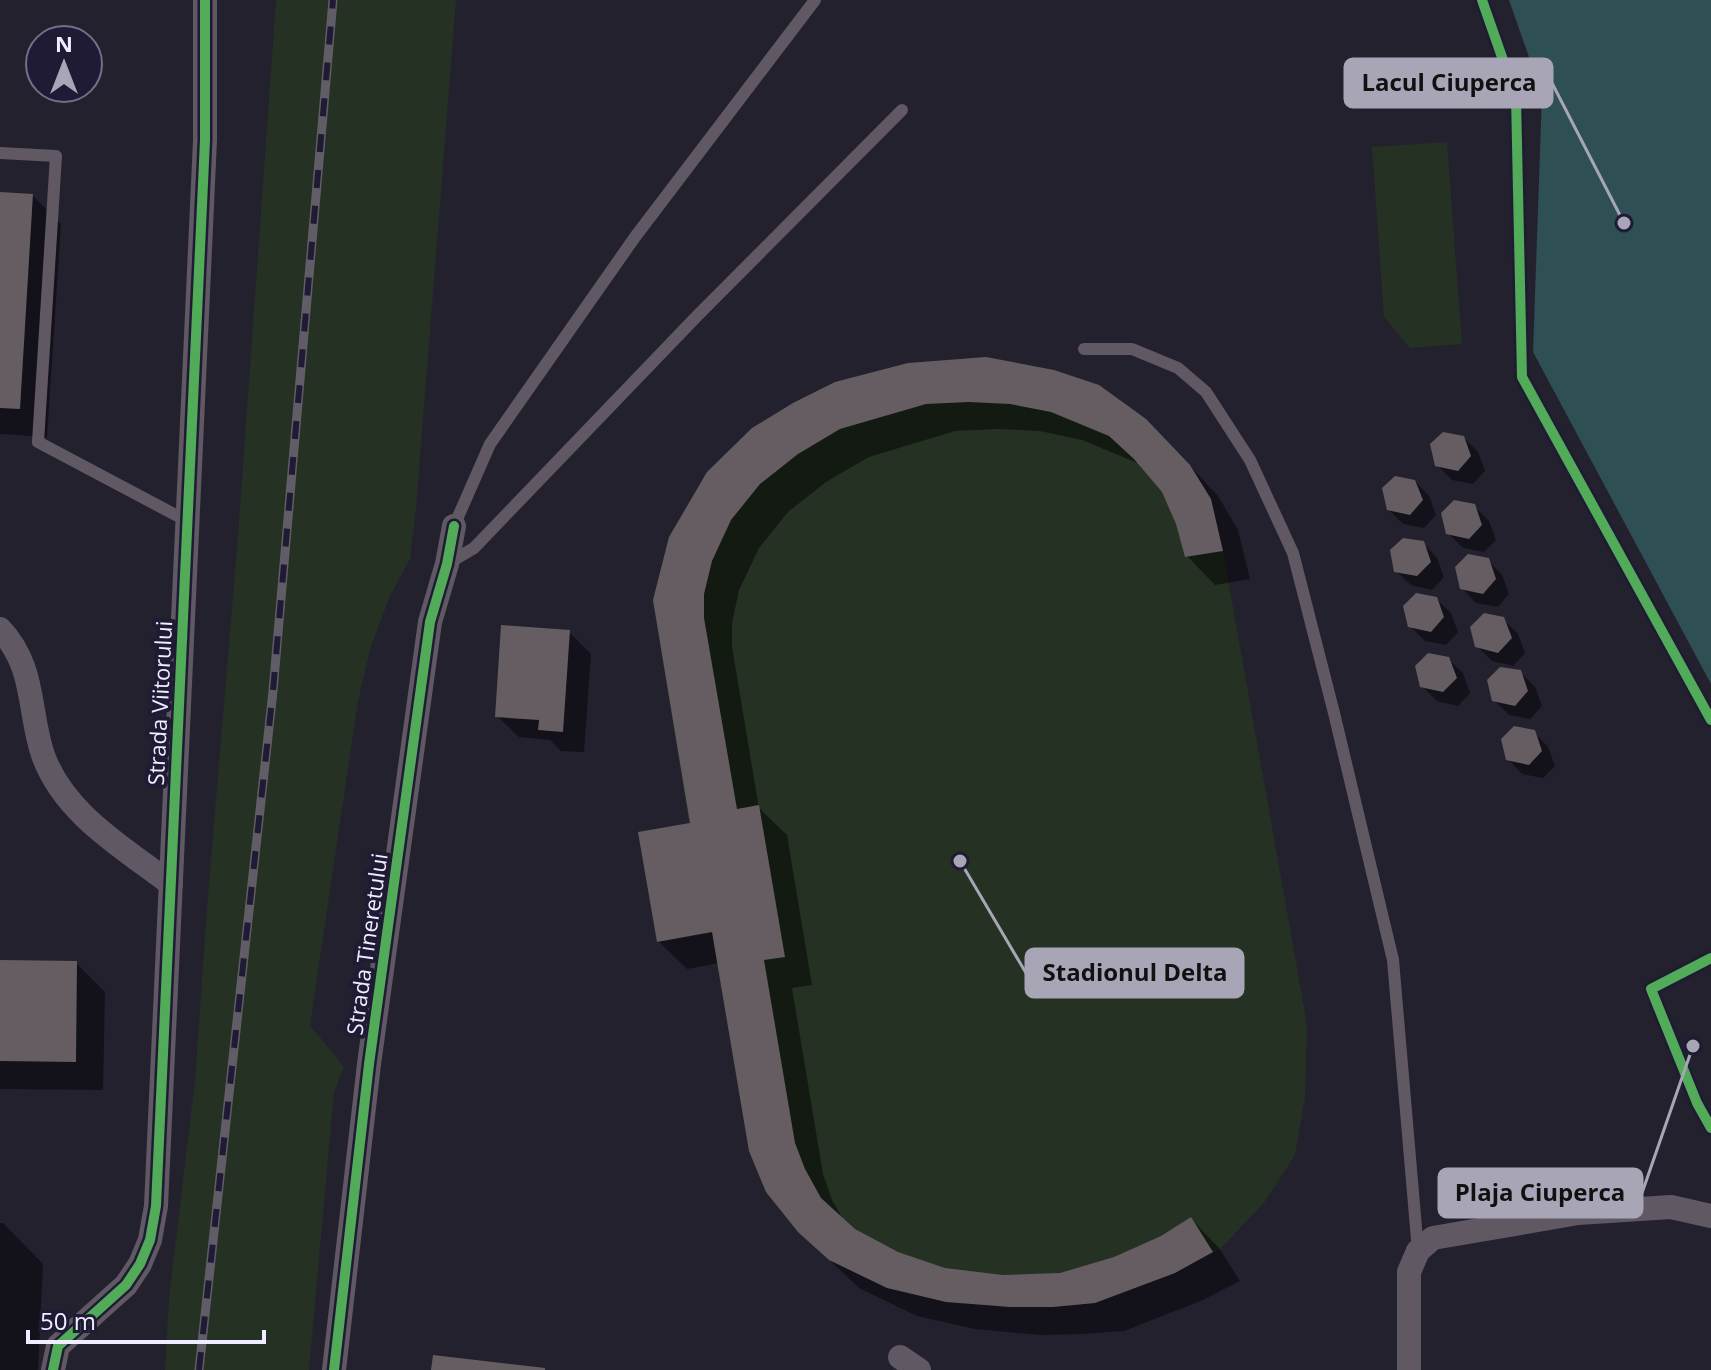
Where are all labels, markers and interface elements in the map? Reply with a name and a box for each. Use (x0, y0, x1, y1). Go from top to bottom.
north arrow (24, 24, 104, 104)
text: N (55, 28, 73, 58)
callout: Lacul Ciuperca (1345, 59, 1552, 107)
text: Lacul Ciuperca (1361, 65, 1537, 98)
street label: Strada Viitorului (140, 620, 178, 786)
street label: Strada Tineretului (338, 851, 394, 1037)
callout: Stadionul Delta (1026, 949, 1243, 997)
text: Stadionul Delta (1043, 955, 1227, 988)
callout: Plaja Ciuperca (1439, 1169, 1642, 1217)
text: Plaja Ciuperca (1455, 1175, 1625, 1208)
scale bar (28, 1294, 264, 1344)
text: 50 m (40, 1304, 96, 1337)

